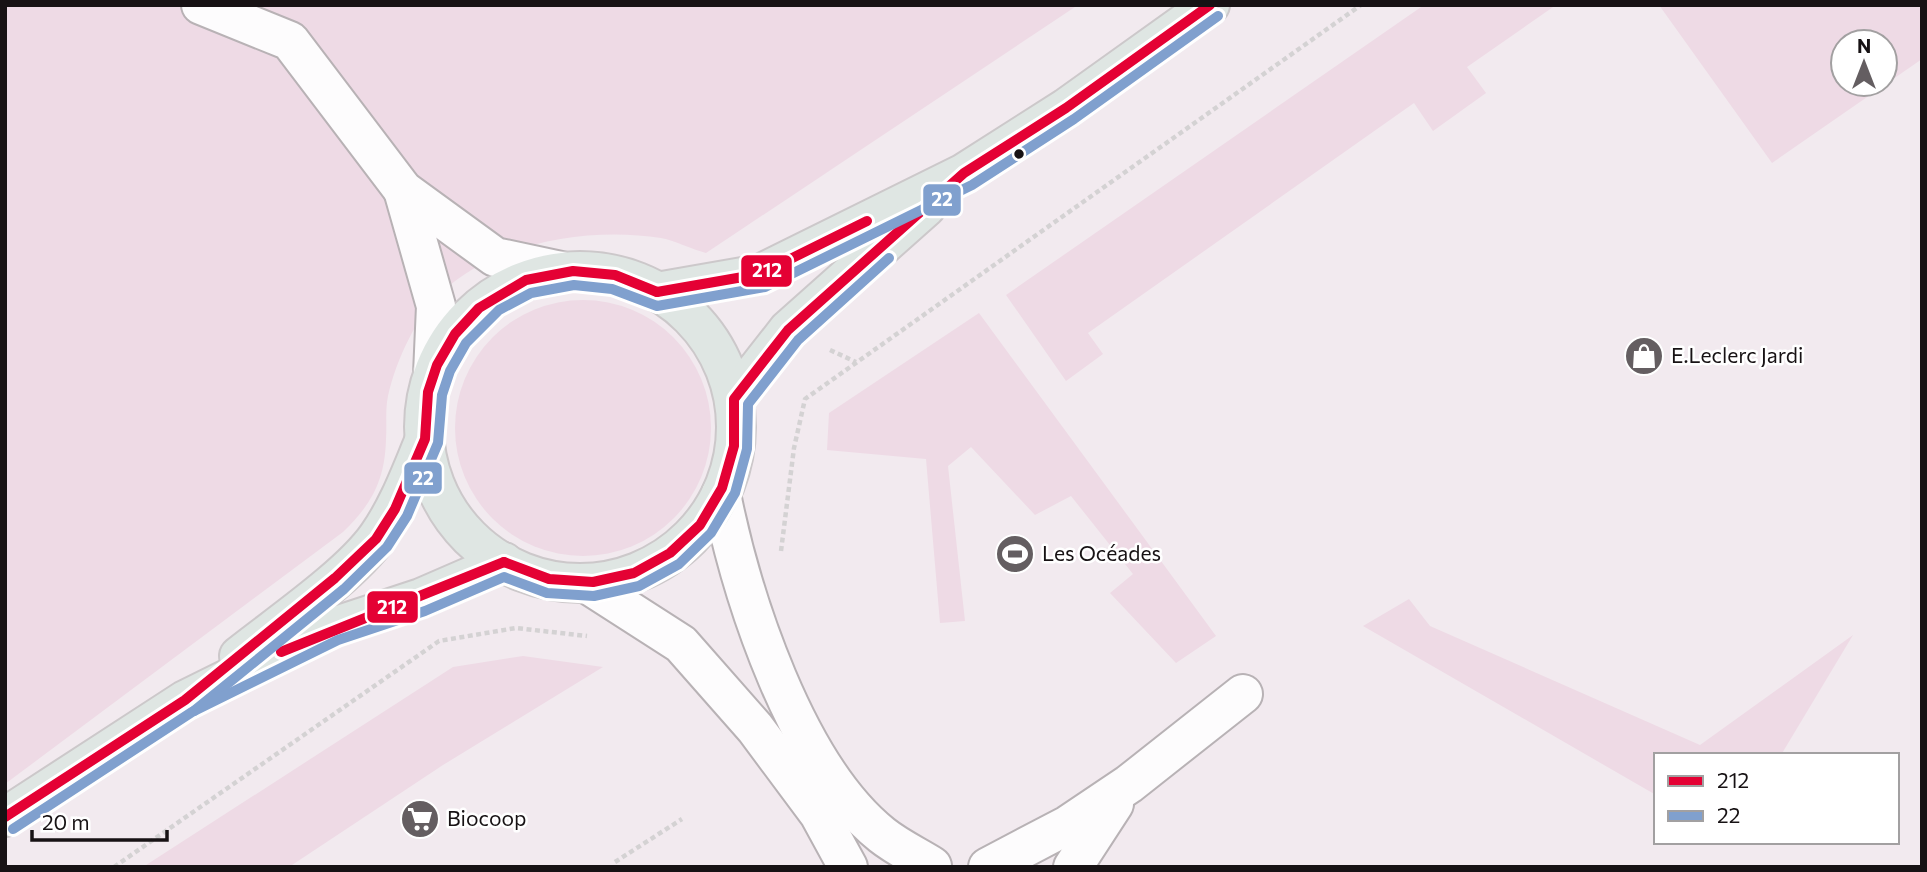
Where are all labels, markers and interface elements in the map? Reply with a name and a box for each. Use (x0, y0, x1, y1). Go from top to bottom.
north arrow (1829, 28, 1899, 98)
text: N (1857, 34, 1871, 57)
unlabelled marker (1012, 147, 1026, 161)
line badge: 22 (922, 183, 962, 217)
text: 22 (931, 187, 953, 210)
line badge: 212 (740, 254, 793, 288)
text: 212 (752, 258, 782, 281)
shop icon: E.Leclerc Jardi (1623, 335, 1665, 377)
place label: E.Leclerc Jardi (1671, 342, 1803, 367)
line badge: 22 (403, 461, 443, 495)
text: 22 (412, 466, 434, 489)
sports icon: Les Océades (994, 533, 1036, 575)
place label: Les Océades (1042, 540, 1161, 565)
line badge: 212 (366, 590, 419, 624)
text: 212 (377, 595, 407, 618)
legend (1654, 753, 1899, 844)
text: 212 (1717, 767, 1749, 792)
scale bar (32, 798, 166, 842)
supermarket icon: Biocoop (399, 798, 441, 840)
text: 22 (1717, 802, 1740, 827)
place label: Biocoop (447, 805, 526, 830)
text: 20 m (42, 809, 90, 834)

